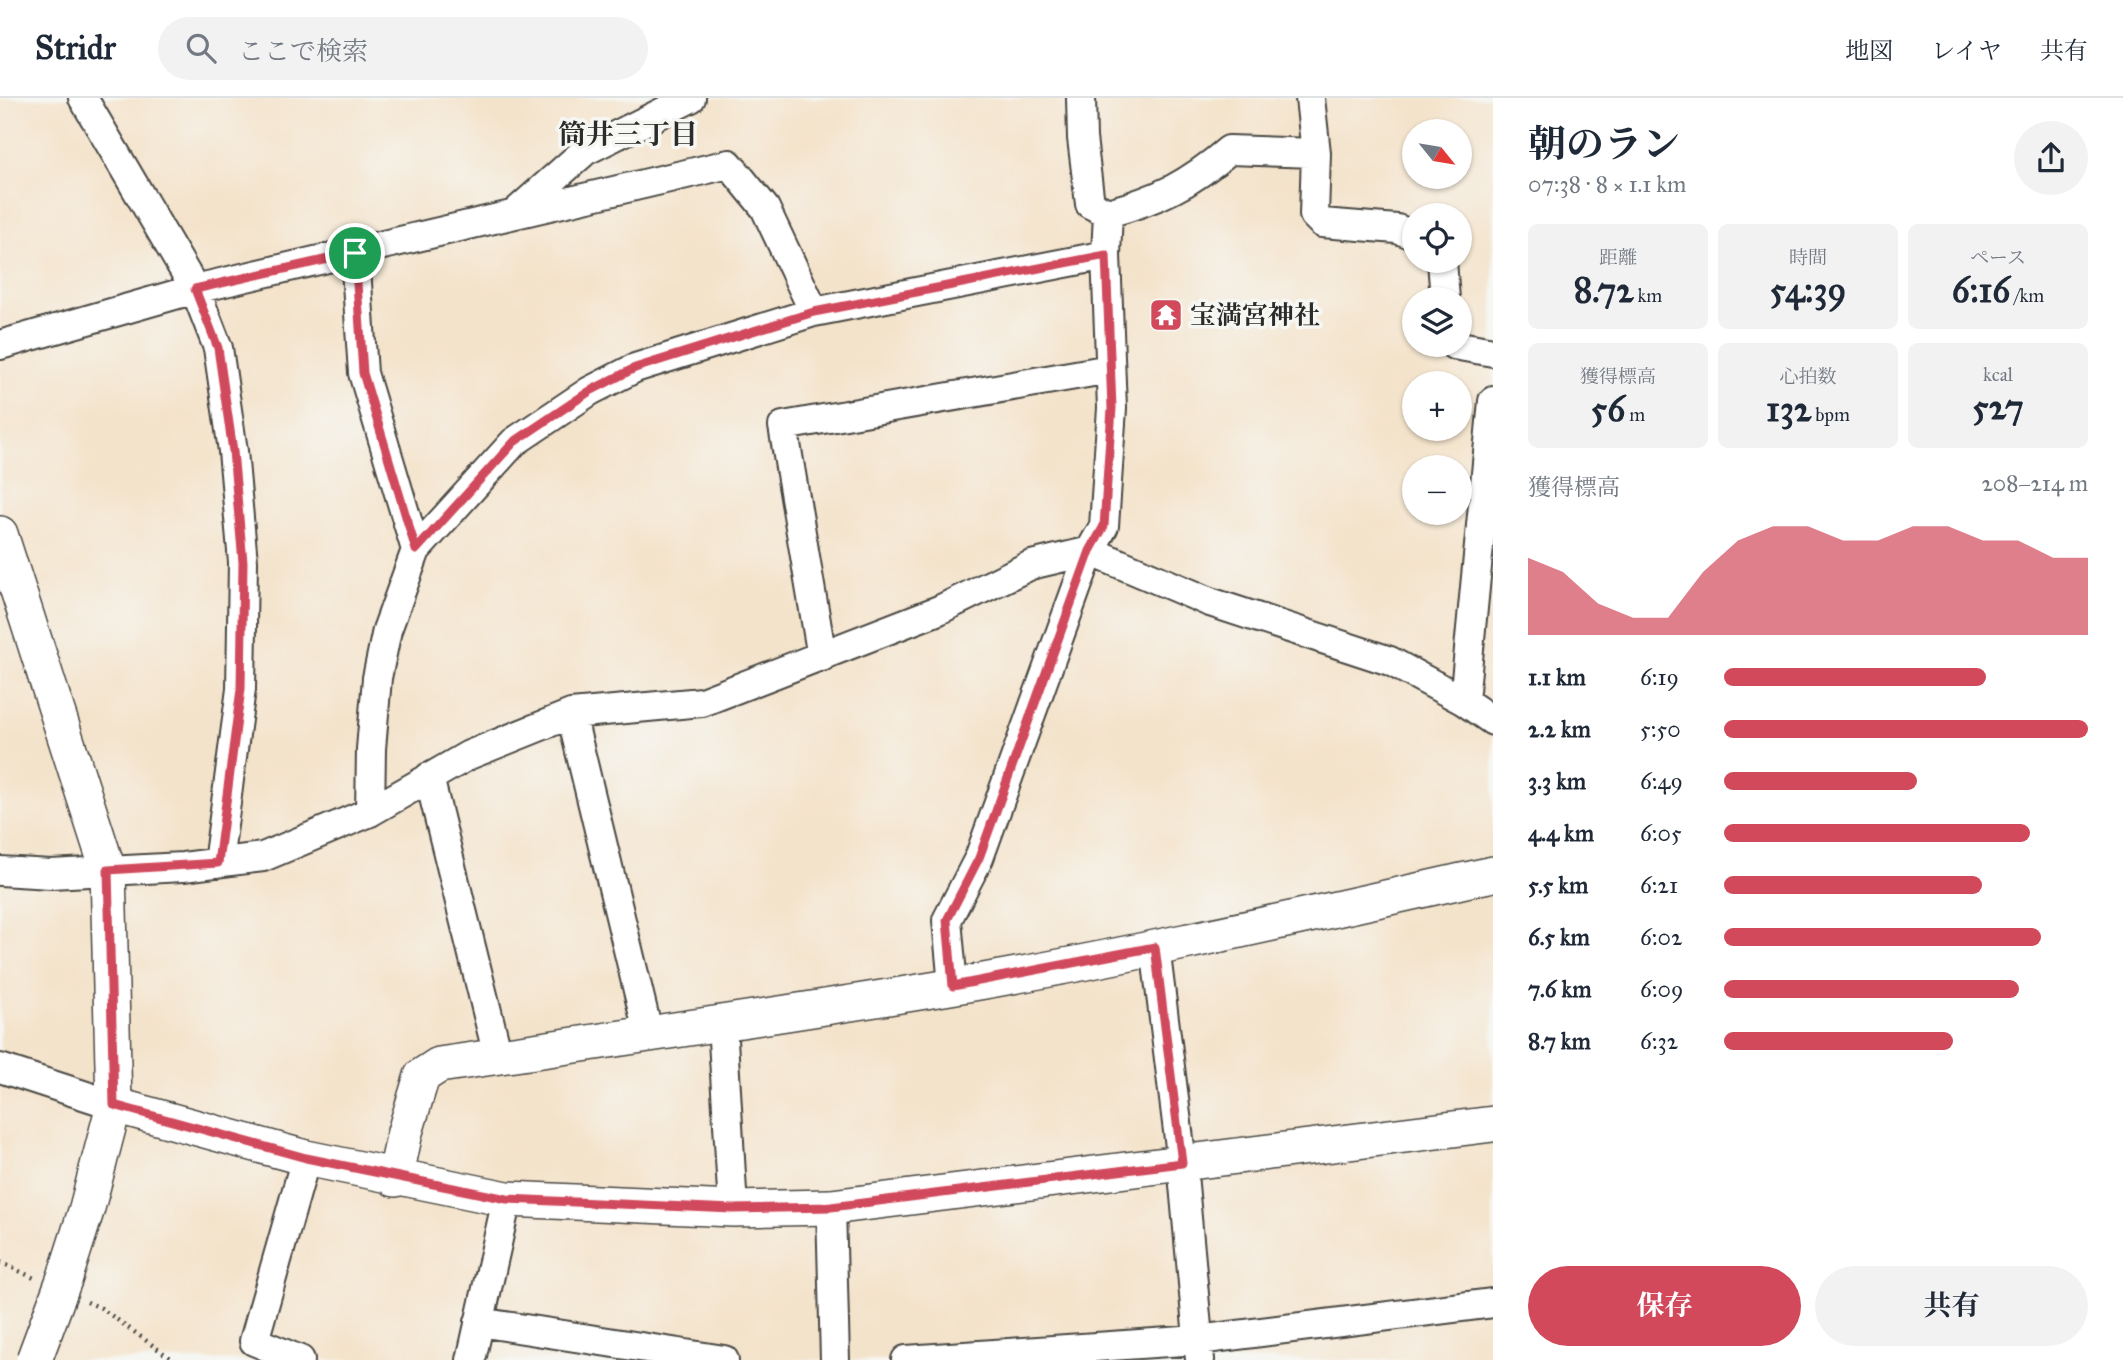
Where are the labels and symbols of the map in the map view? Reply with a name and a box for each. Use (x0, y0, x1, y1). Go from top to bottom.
district label: 筒井三丁目 (558, 117, 698, 152)
north arrow (1402, 119, 1472, 189)
pin (325, 223, 385, 283)
temple icon: 宝満宮神社 (1147, 296, 1185, 334)
place label: 宝満宮神社 (1190, 299, 1320, 331)

